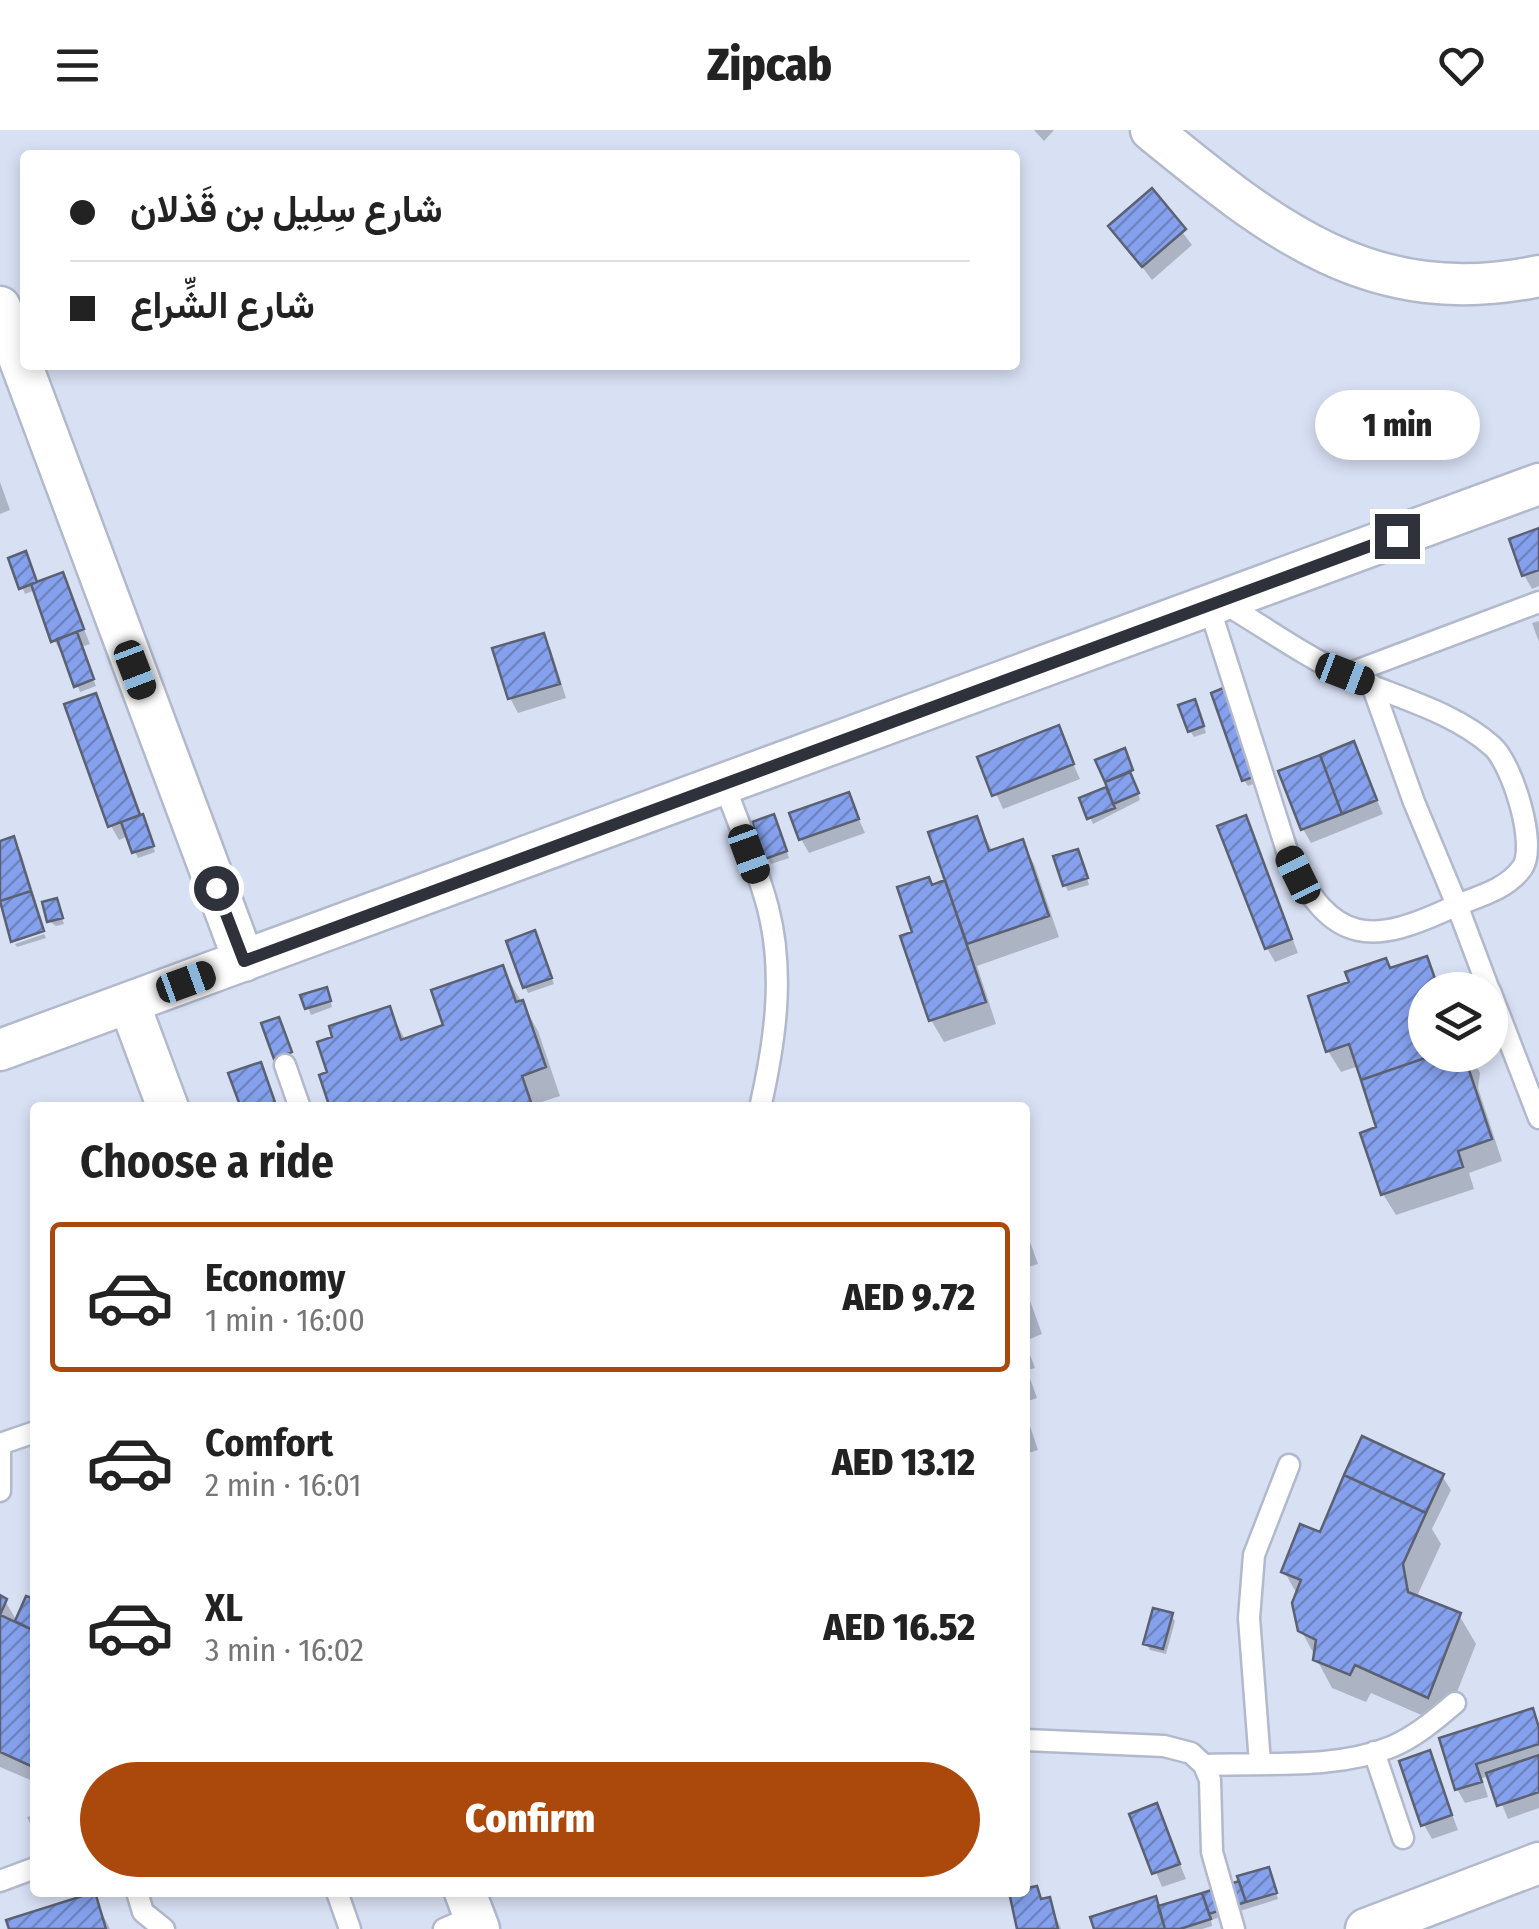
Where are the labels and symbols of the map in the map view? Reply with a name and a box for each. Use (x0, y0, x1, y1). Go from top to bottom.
callout: 1 min (1314, 391, 1480, 461)
route end (1375, 514, 1420, 559)
car (110, 637, 160, 703)
car (1312, 649, 1378, 699)
car (725, 821, 773, 887)
car (1271, 841, 1325, 909)
route start (194, 866, 239, 911)
car (153, 958, 219, 1006)

